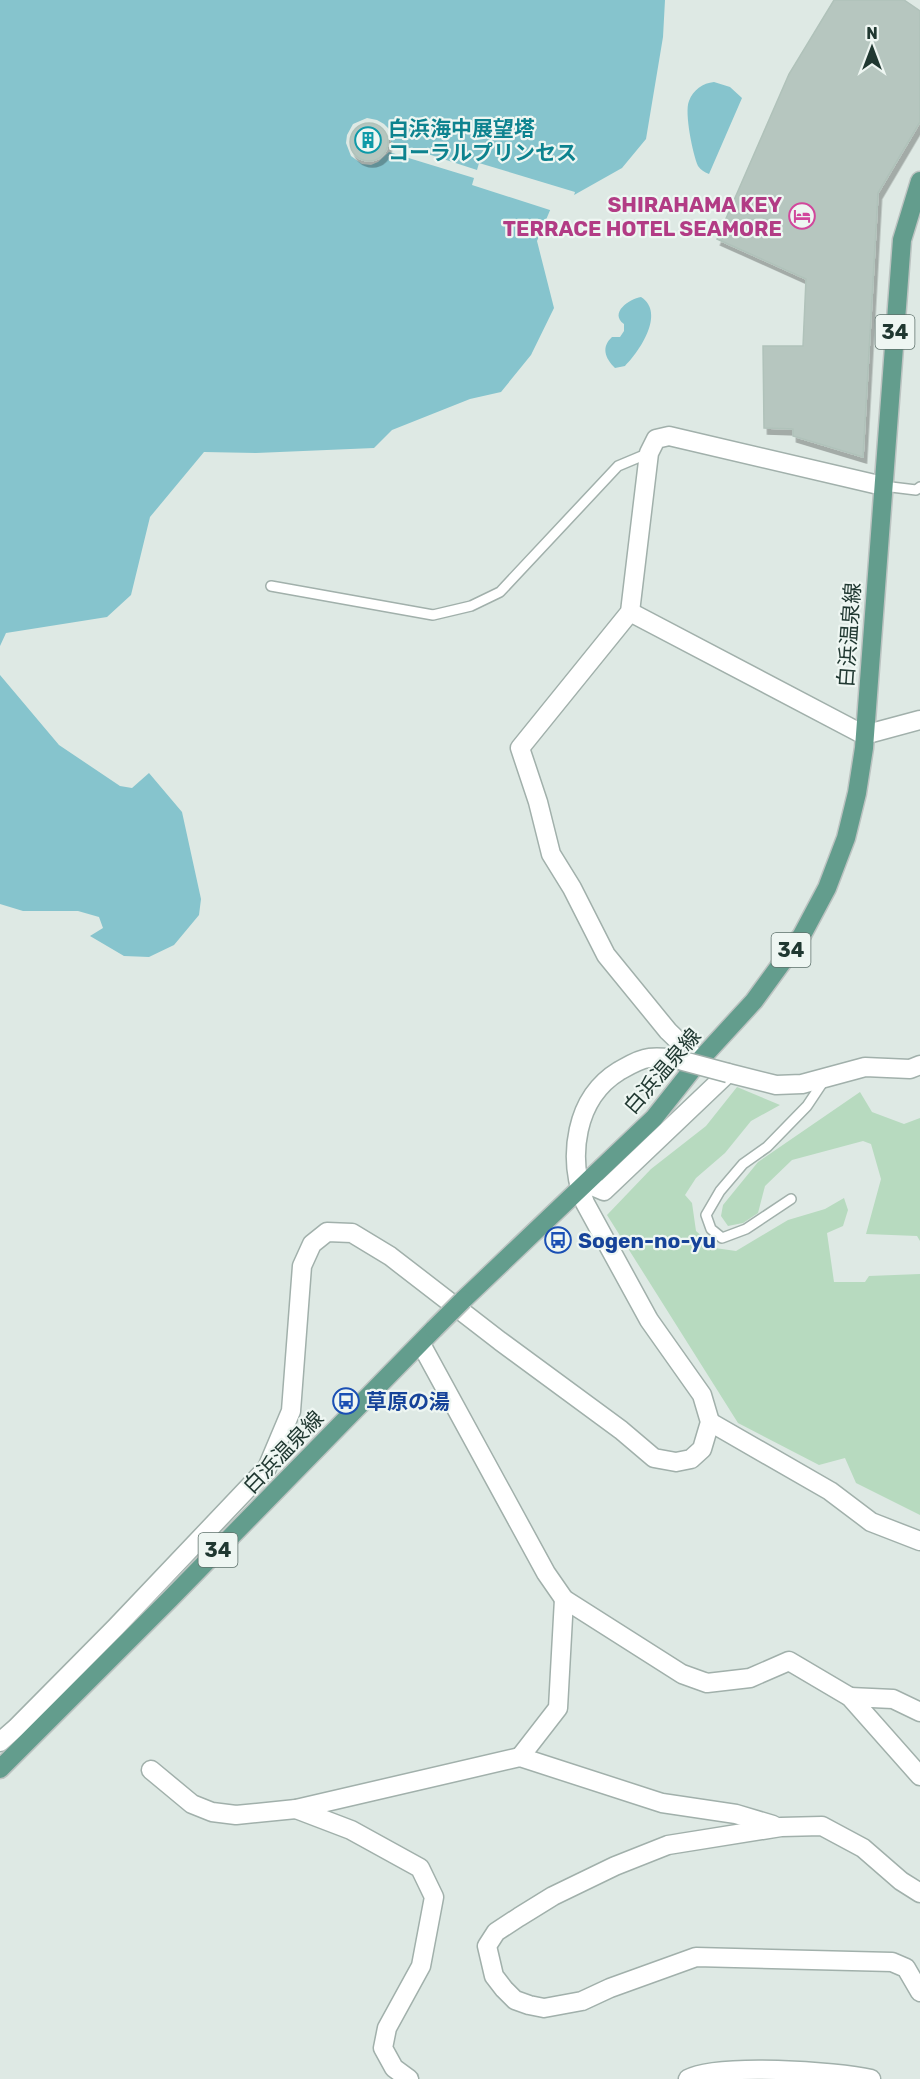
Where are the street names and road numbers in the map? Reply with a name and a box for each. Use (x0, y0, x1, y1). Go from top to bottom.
road number: 34 (876, 315, 914, 349)
street label: 白浜温泉線 (833, 582, 865, 688)
road number: 34 (772, 933, 810, 967)
street label: 白浜温泉線 (618, 1023, 706, 1119)
street label: 白浜温泉線 (238, 1406, 328, 1498)
road number: 34 (198, 1533, 238, 1567)

